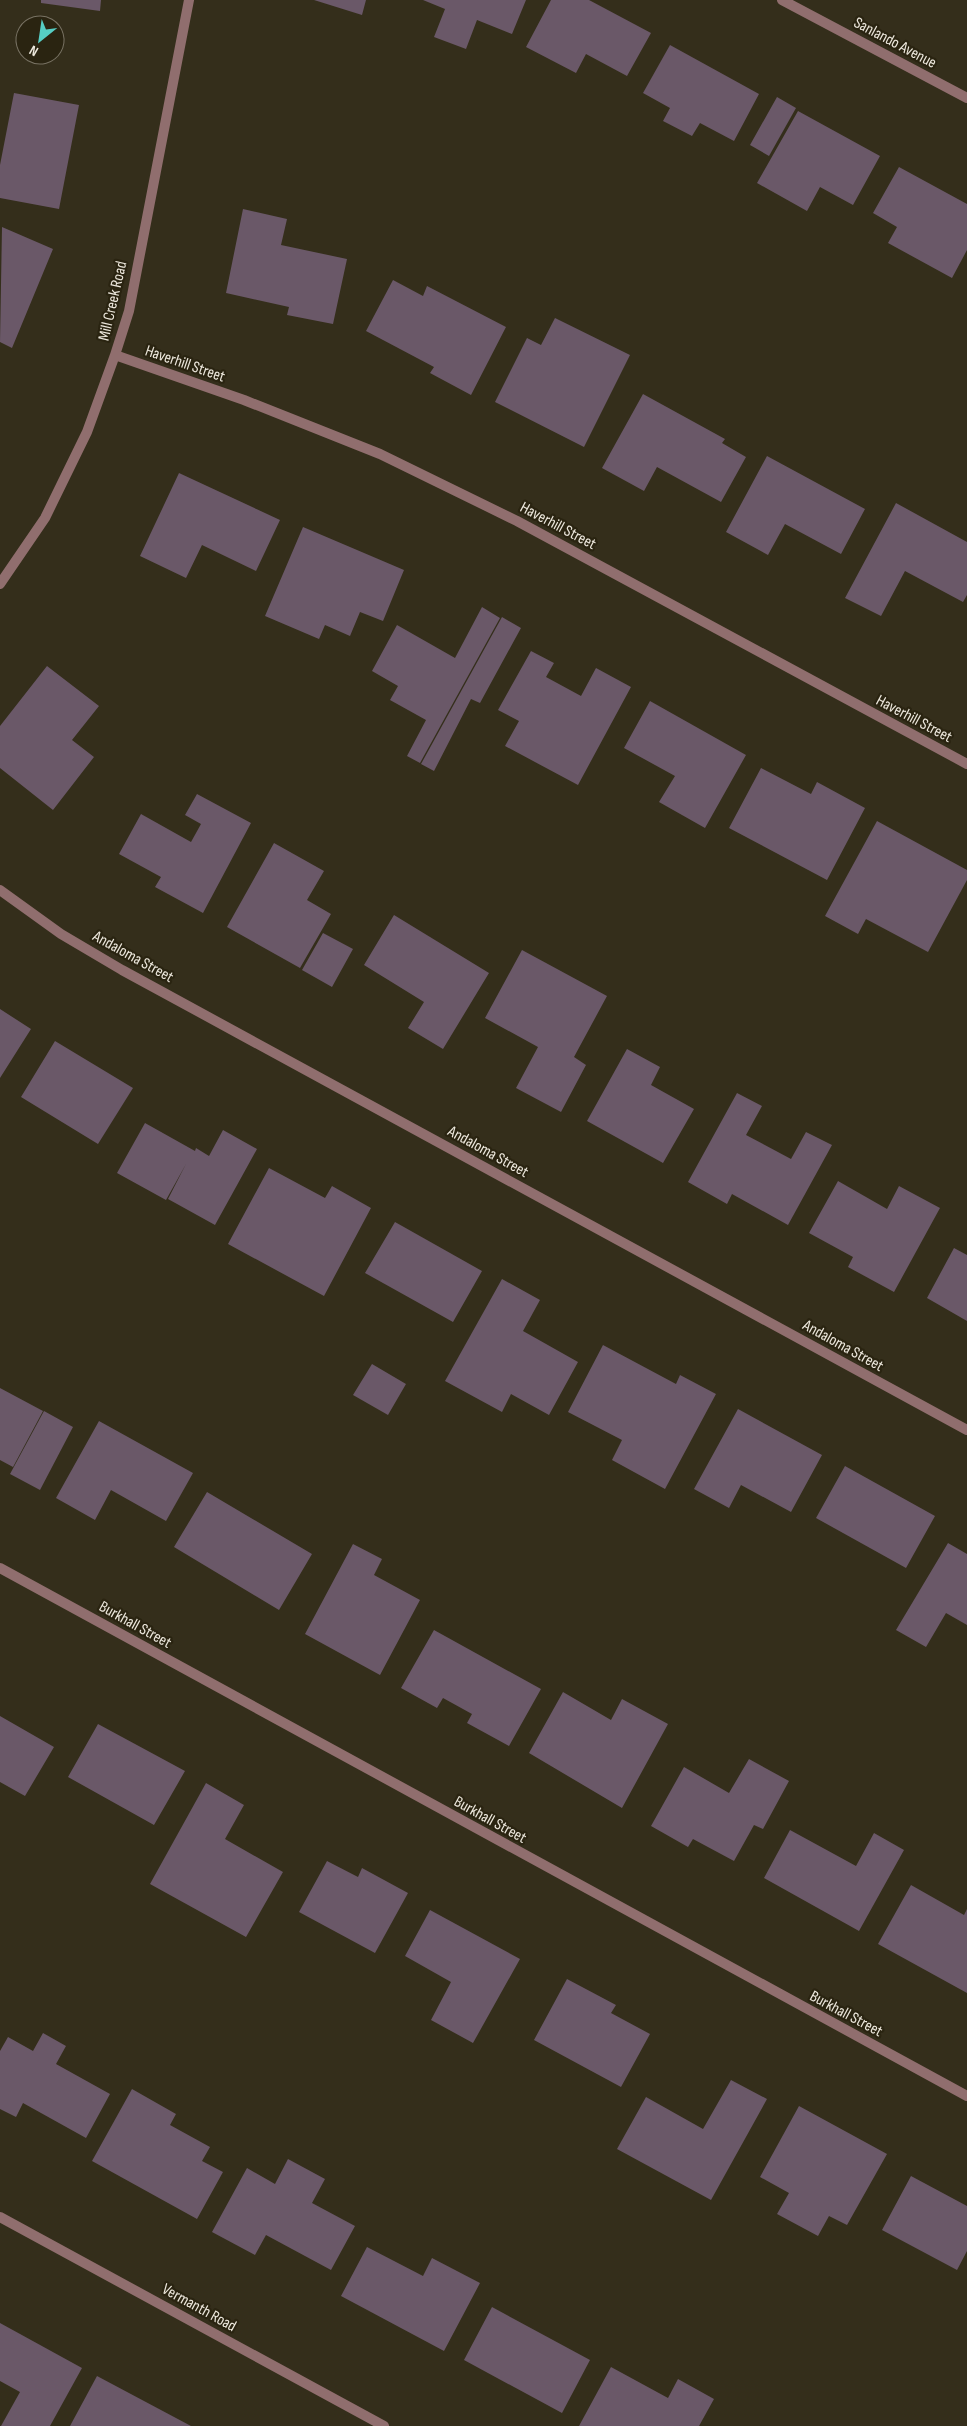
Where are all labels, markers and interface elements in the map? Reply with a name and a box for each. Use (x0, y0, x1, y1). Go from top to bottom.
street label: Sanlando Avenue (850, 13, 940, 73)
north arrow (15, 15, 65, 65)
text: N (26, 42, 41, 60)
street label: Mill Creek Road (95, 259, 131, 343)
street label: Haverhill Street (142, 341, 228, 387)
street label: Haverhill Street (517, 498, 599, 554)
street label: Haverhill Street (873, 691, 955, 747)
street label: Andaloma Street (89, 927, 177, 987)
street label: Andaloma Street (444, 1122, 532, 1182)
street label: Andaloma Street (799, 1316, 887, 1376)
street label: Burkhall Street (96, 1597, 175, 1653)
street label: Burkhall Street (451, 1792, 530, 1848)
street label: Burkhall Street (806, 1987, 886, 2041)
street label: Vermanth Road (159, 2280, 239, 2336)

